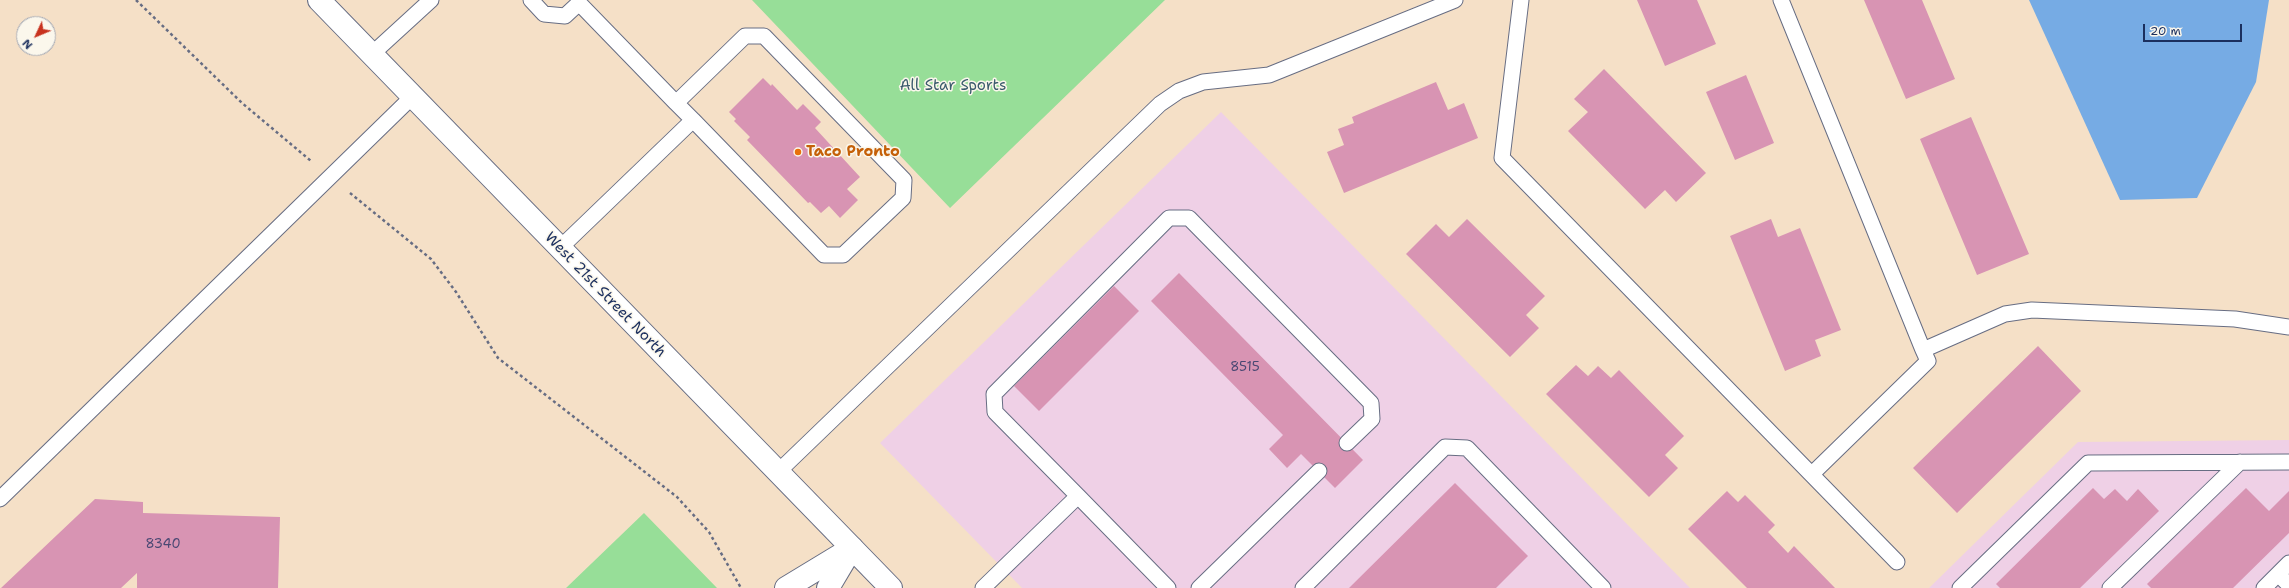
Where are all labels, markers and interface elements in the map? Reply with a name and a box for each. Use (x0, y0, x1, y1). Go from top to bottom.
north arrow (16, 16, 56, 56)
scale bar (2145, 16, 2244, 42)
text: 20 m (2150, 23, 2181, 39)
text: N (19, 36, 36, 52)
park label: All Star Sports (900, 77, 1006, 95)
place label: Taco Pronto (806, 143, 900, 161)
marker: Taco Pronto (793, 147, 803, 157)
street label: West 21st Street North (541, 229, 669, 361)
house number: 8515 (1230, 360, 1260, 376)
house number: 8340 (145, 537, 181, 553)

